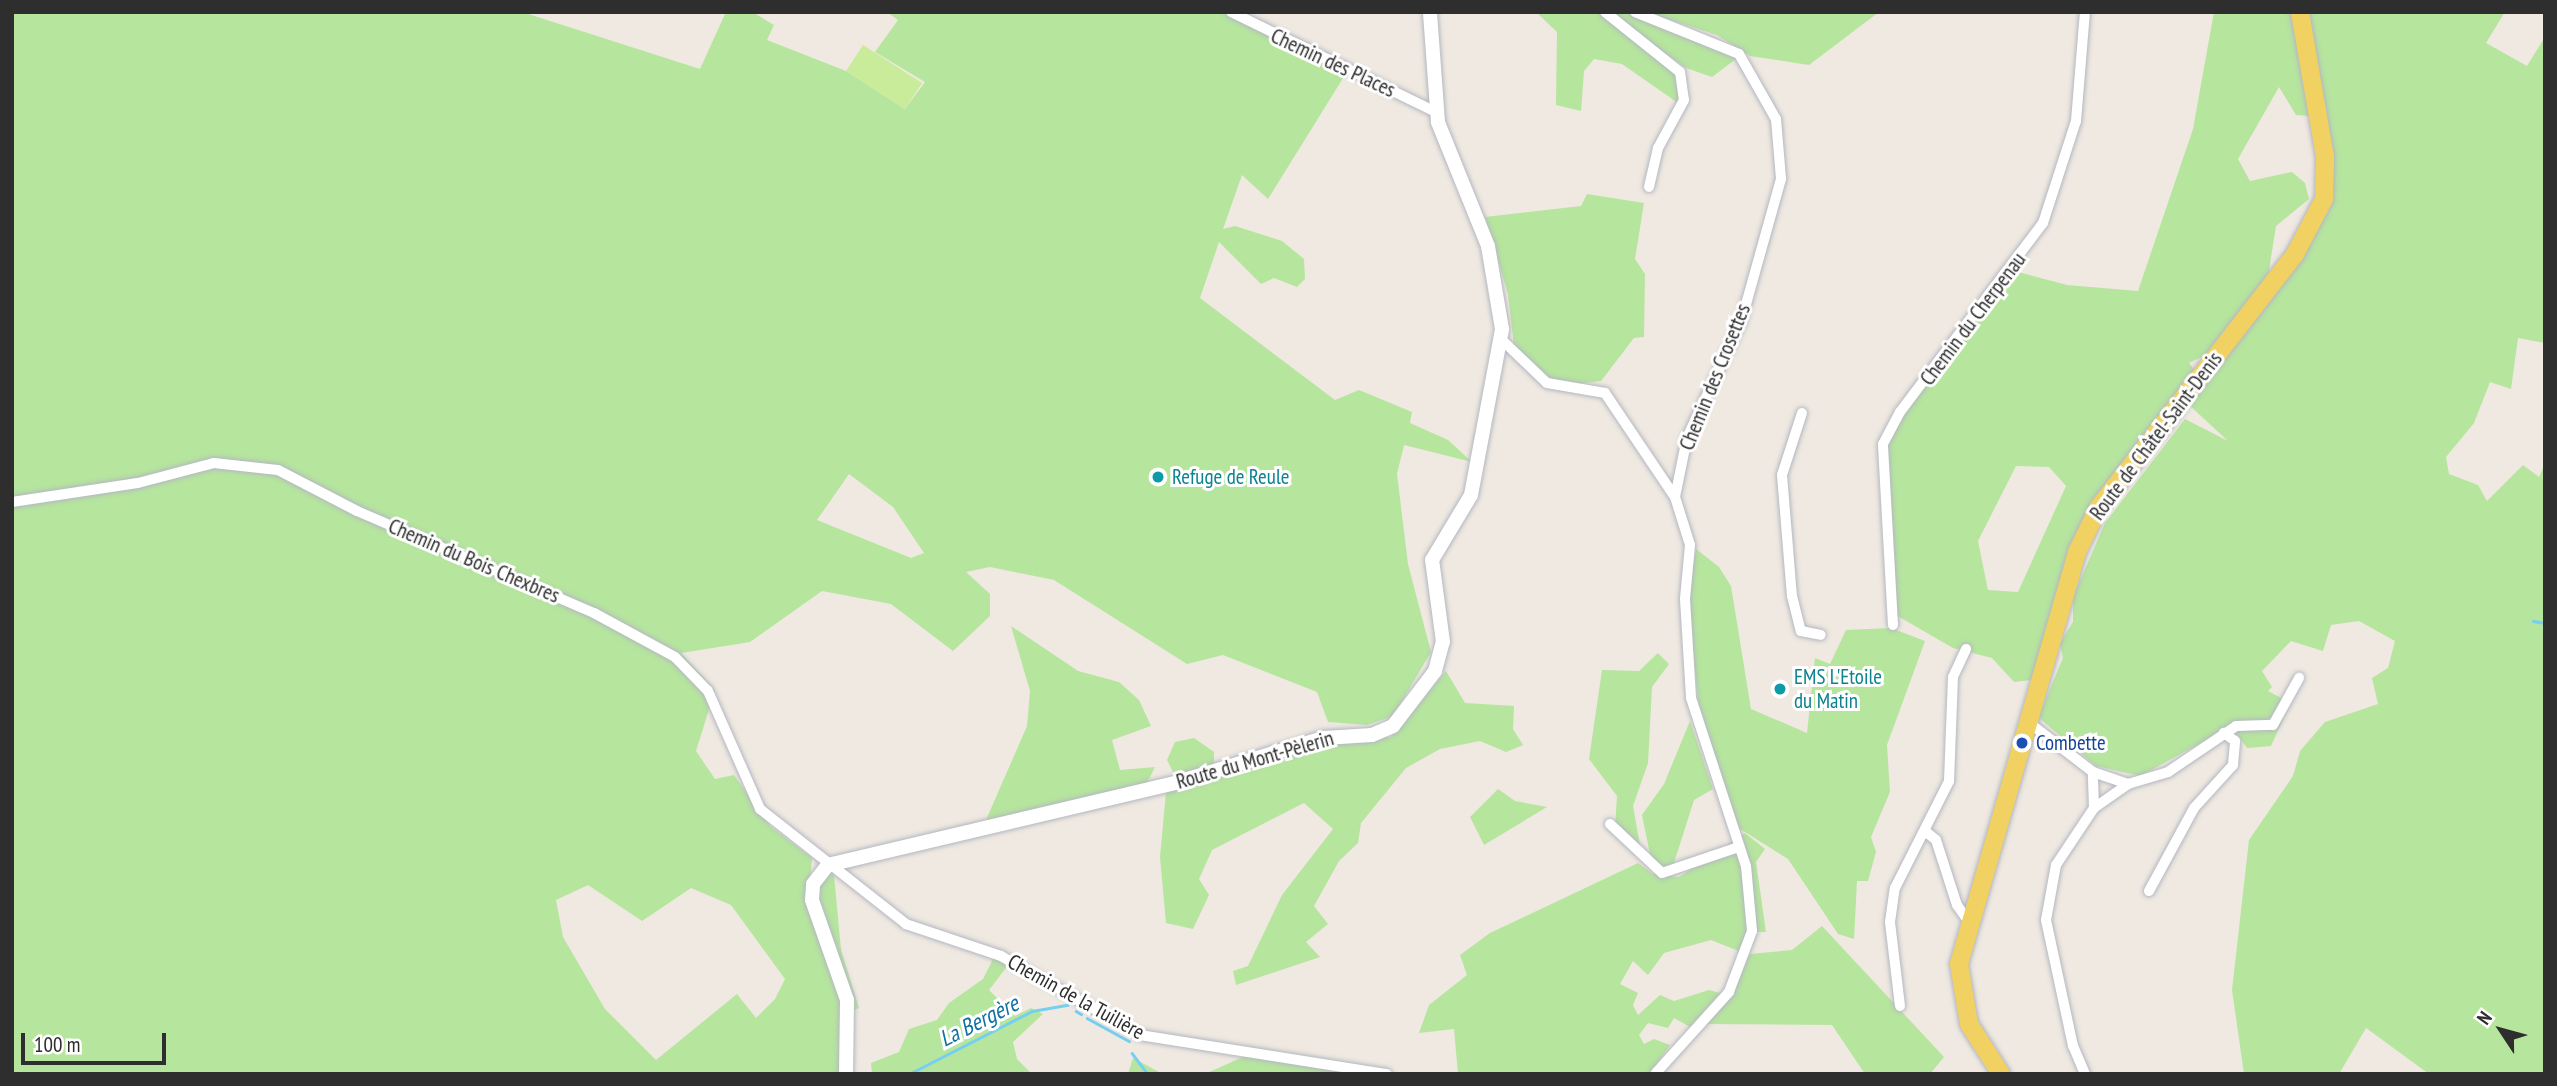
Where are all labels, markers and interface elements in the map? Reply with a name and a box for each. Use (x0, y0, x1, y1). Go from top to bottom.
street label: Chemin des Places (1267, 23, 1399, 103)
street label: Chemin du Cherpenau (1915, 248, 2031, 390)
street label: Chemin des Crosettes (1674, 300, 1756, 454)
street label: Route de Châtel-Saint-Denis (2085, 347, 2227, 525)
place label: Refuge de Reule (1172, 464, 1289, 490)
marker: Refuge de Reule (1150, 469, 1166, 485)
street label: Chemin du Bois Chexbres (385, 514, 563, 608)
place label: EMS L'Etoile du Matin (1794, 664, 1882, 714)
marker: EMS L'Etoile du Matin (1772, 681, 1788, 697)
street label: Route du Mont-Pèlerin (1173, 725, 1337, 795)
place label: Combette (2036, 730, 2106, 756)
marker: Combette (2014, 735, 2030, 751)
street label: Chemin de la Tuilière (1003, 949, 1149, 1045)
water label: La Bergère (935, 989, 1023, 1053)
north arrow (2466, 995, 2536, 1065)
text: N (2471, 1006, 2497, 1029)
scale bar (24, 1020, 170, 1064)
text: 100 m (34, 1031, 80, 1058)

